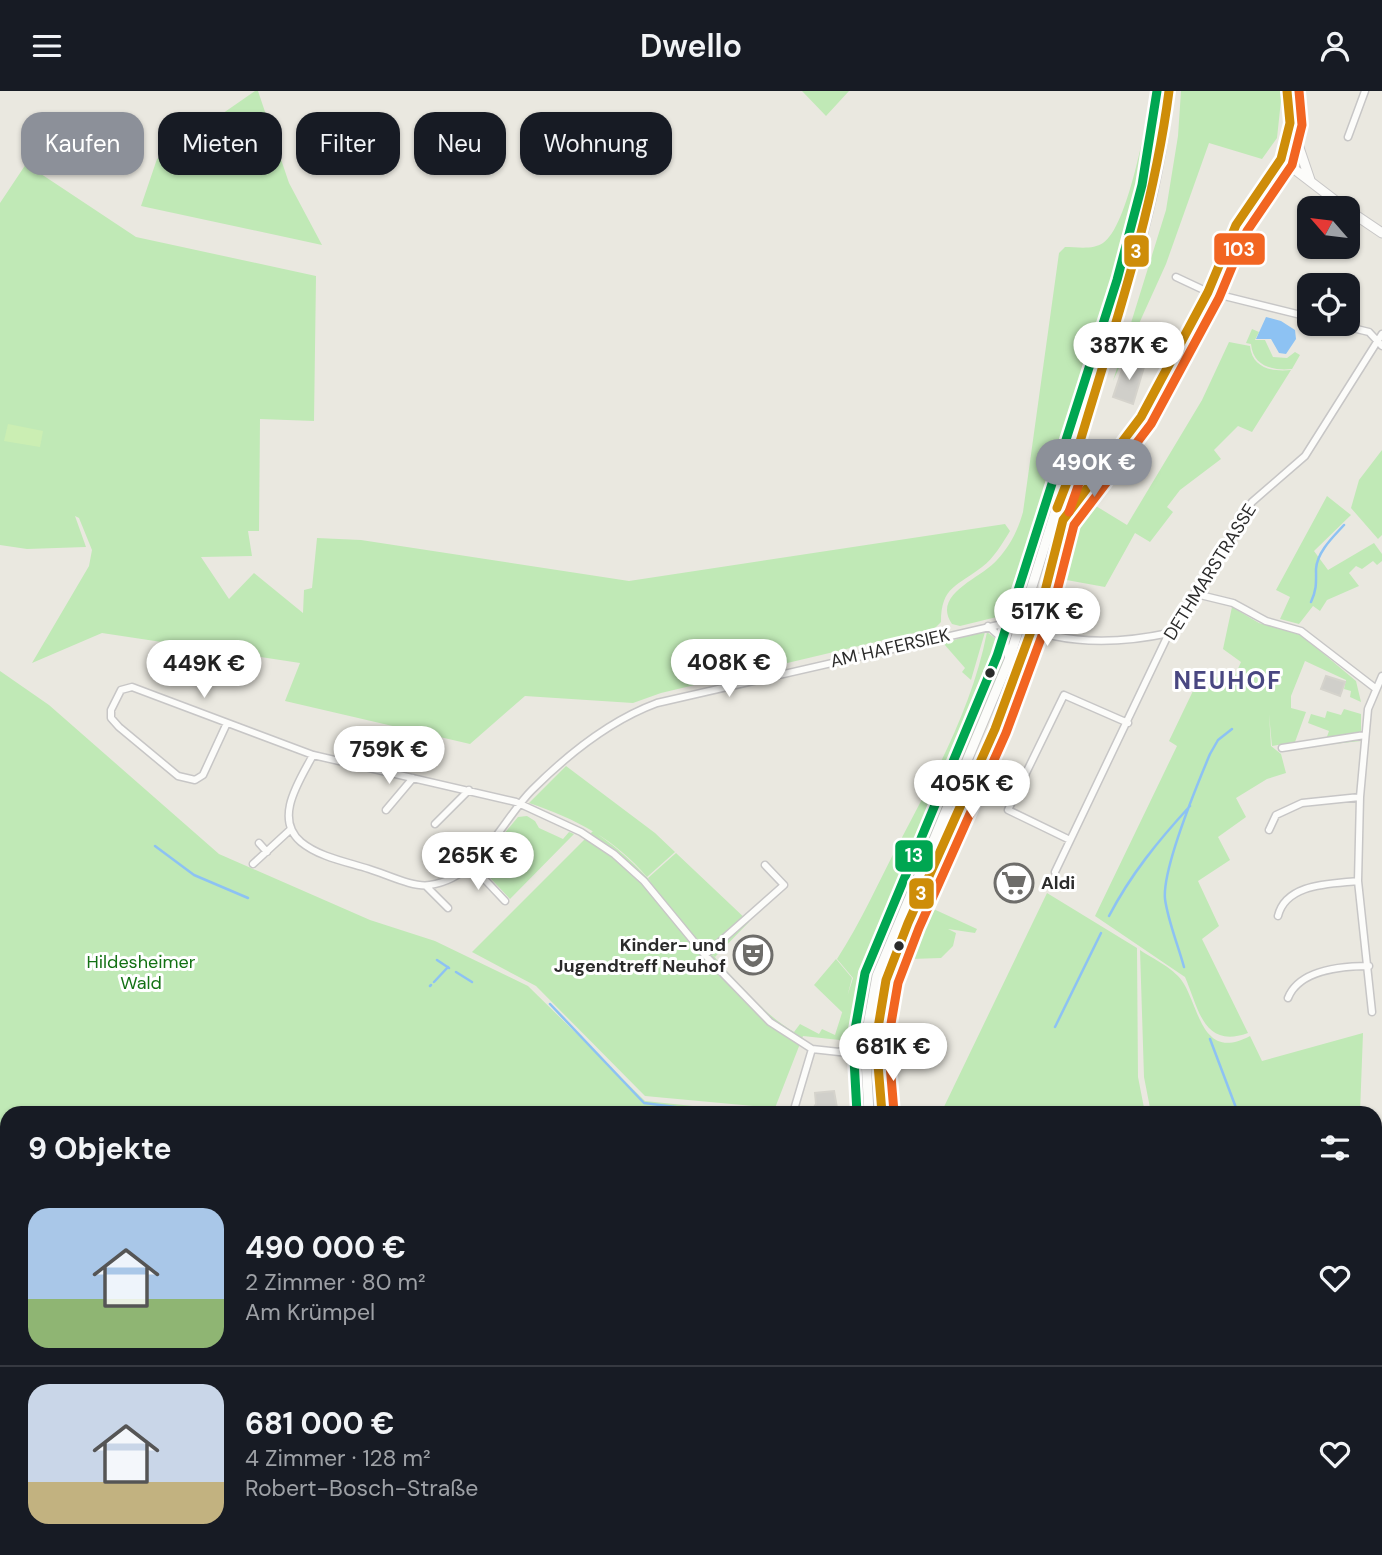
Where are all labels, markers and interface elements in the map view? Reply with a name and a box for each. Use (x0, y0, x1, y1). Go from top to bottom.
text: Dwello (640, 25, 742, 67)
icon: menu (28, 27, 66, 65)
icon: person (1316, 27, 1354, 65)
chip: Kaufen (21, 112, 144, 175)
chip: Mieten (158, 112, 282, 175)
chip: Filter (296, 112, 400, 175)
chip: Neu (414, 112, 506, 175)
chip: Wohnung (520, 112, 672, 175)
north arrow (1297, 196, 1360, 259)
map controls (1297, 196, 1360, 336)
line badge: 103 (1213, 232, 1266, 266)
line badge: 3 (1123, 234, 1150, 268)
text: 103 (1223, 237, 1255, 262)
text: 3 (1130, 239, 1142, 264)
button: locate (1297, 273, 1360, 336)
pin: 387K € (1072, 323, 1186, 382)
text: 387K € (1089, 330, 1169, 360)
pin: 490K € (1037, 439, 1151, 499)
text: 490K € (1052, 447, 1136, 477)
street label: DETHMARSTRASSE (1158, 499, 1262, 645)
pin: 517K € (990, 589, 1104, 648)
text: 517K € (1010, 596, 1084, 626)
street label: AM HAFERSIEK (828, 622, 953, 673)
pin: 408K € (672, 639, 786, 699)
pin: 449K € (147, 641, 261, 700)
text: 408K € (687, 647, 771, 677)
text: 449K € (162, 648, 246, 678)
district label: NEUHOF (1173, 665, 1283, 696)
unlabelled marker (983, 666, 997, 680)
pin: 759K € (332, 727, 446, 786)
text: 759K € (350, 734, 428, 764)
pin: 405K € (915, 761, 1029, 820)
text: 405K € (930, 768, 1014, 798)
pin: 265K € (421, 833, 535, 892)
line badge: 13 (894, 839, 934, 873)
text: 265K € (438, 840, 518, 870)
text: 13 (905, 843, 923, 868)
supermarket icon: Aldi (993, 862, 1035, 904)
place label: Aldi (1041, 871, 1075, 895)
line badge: 3 (908, 877, 935, 910)
text: 3 (915, 881, 927, 906)
place label: Kinder- und Jugendtreff Neuhof (554, 933, 726, 978)
theatre icon: Kinder- und Jugendtreff Neuhof (732, 934, 774, 976)
unlabelled marker (892, 939, 906, 953)
park label: Hildesheimer Wald (87, 950, 196, 995)
pin: 681K € (836, 1023, 950, 1083)
text: 681K € (855, 1031, 931, 1061)
text: 9 Objekte (28, 1129, 172, 1168)
icon: filters (1316, 1129, 1354, 1167)
text: 490 000 € (245, 1228, 406, 1267)
icon: home (84, 1236, 168, 1320)
icon: heart (1316, 1259, 1354, 1297)
text: 2 Zimmer · 80 m² (245, 1267, 426, 1297)
text: Am Krümpel (245, 1297, 375, 1327)
text: 681 000 € (245, 1404, 395, 1443)
icon: home (84, 1412, 168, 1496)
icon: heart (1316, 1435, 1354, 1473)
text: 4 Zimmer · 128 m² (245, 1443, 431, 1473)
text: Robert-Bosch-Straße (245, 1473, 478, 1503)

